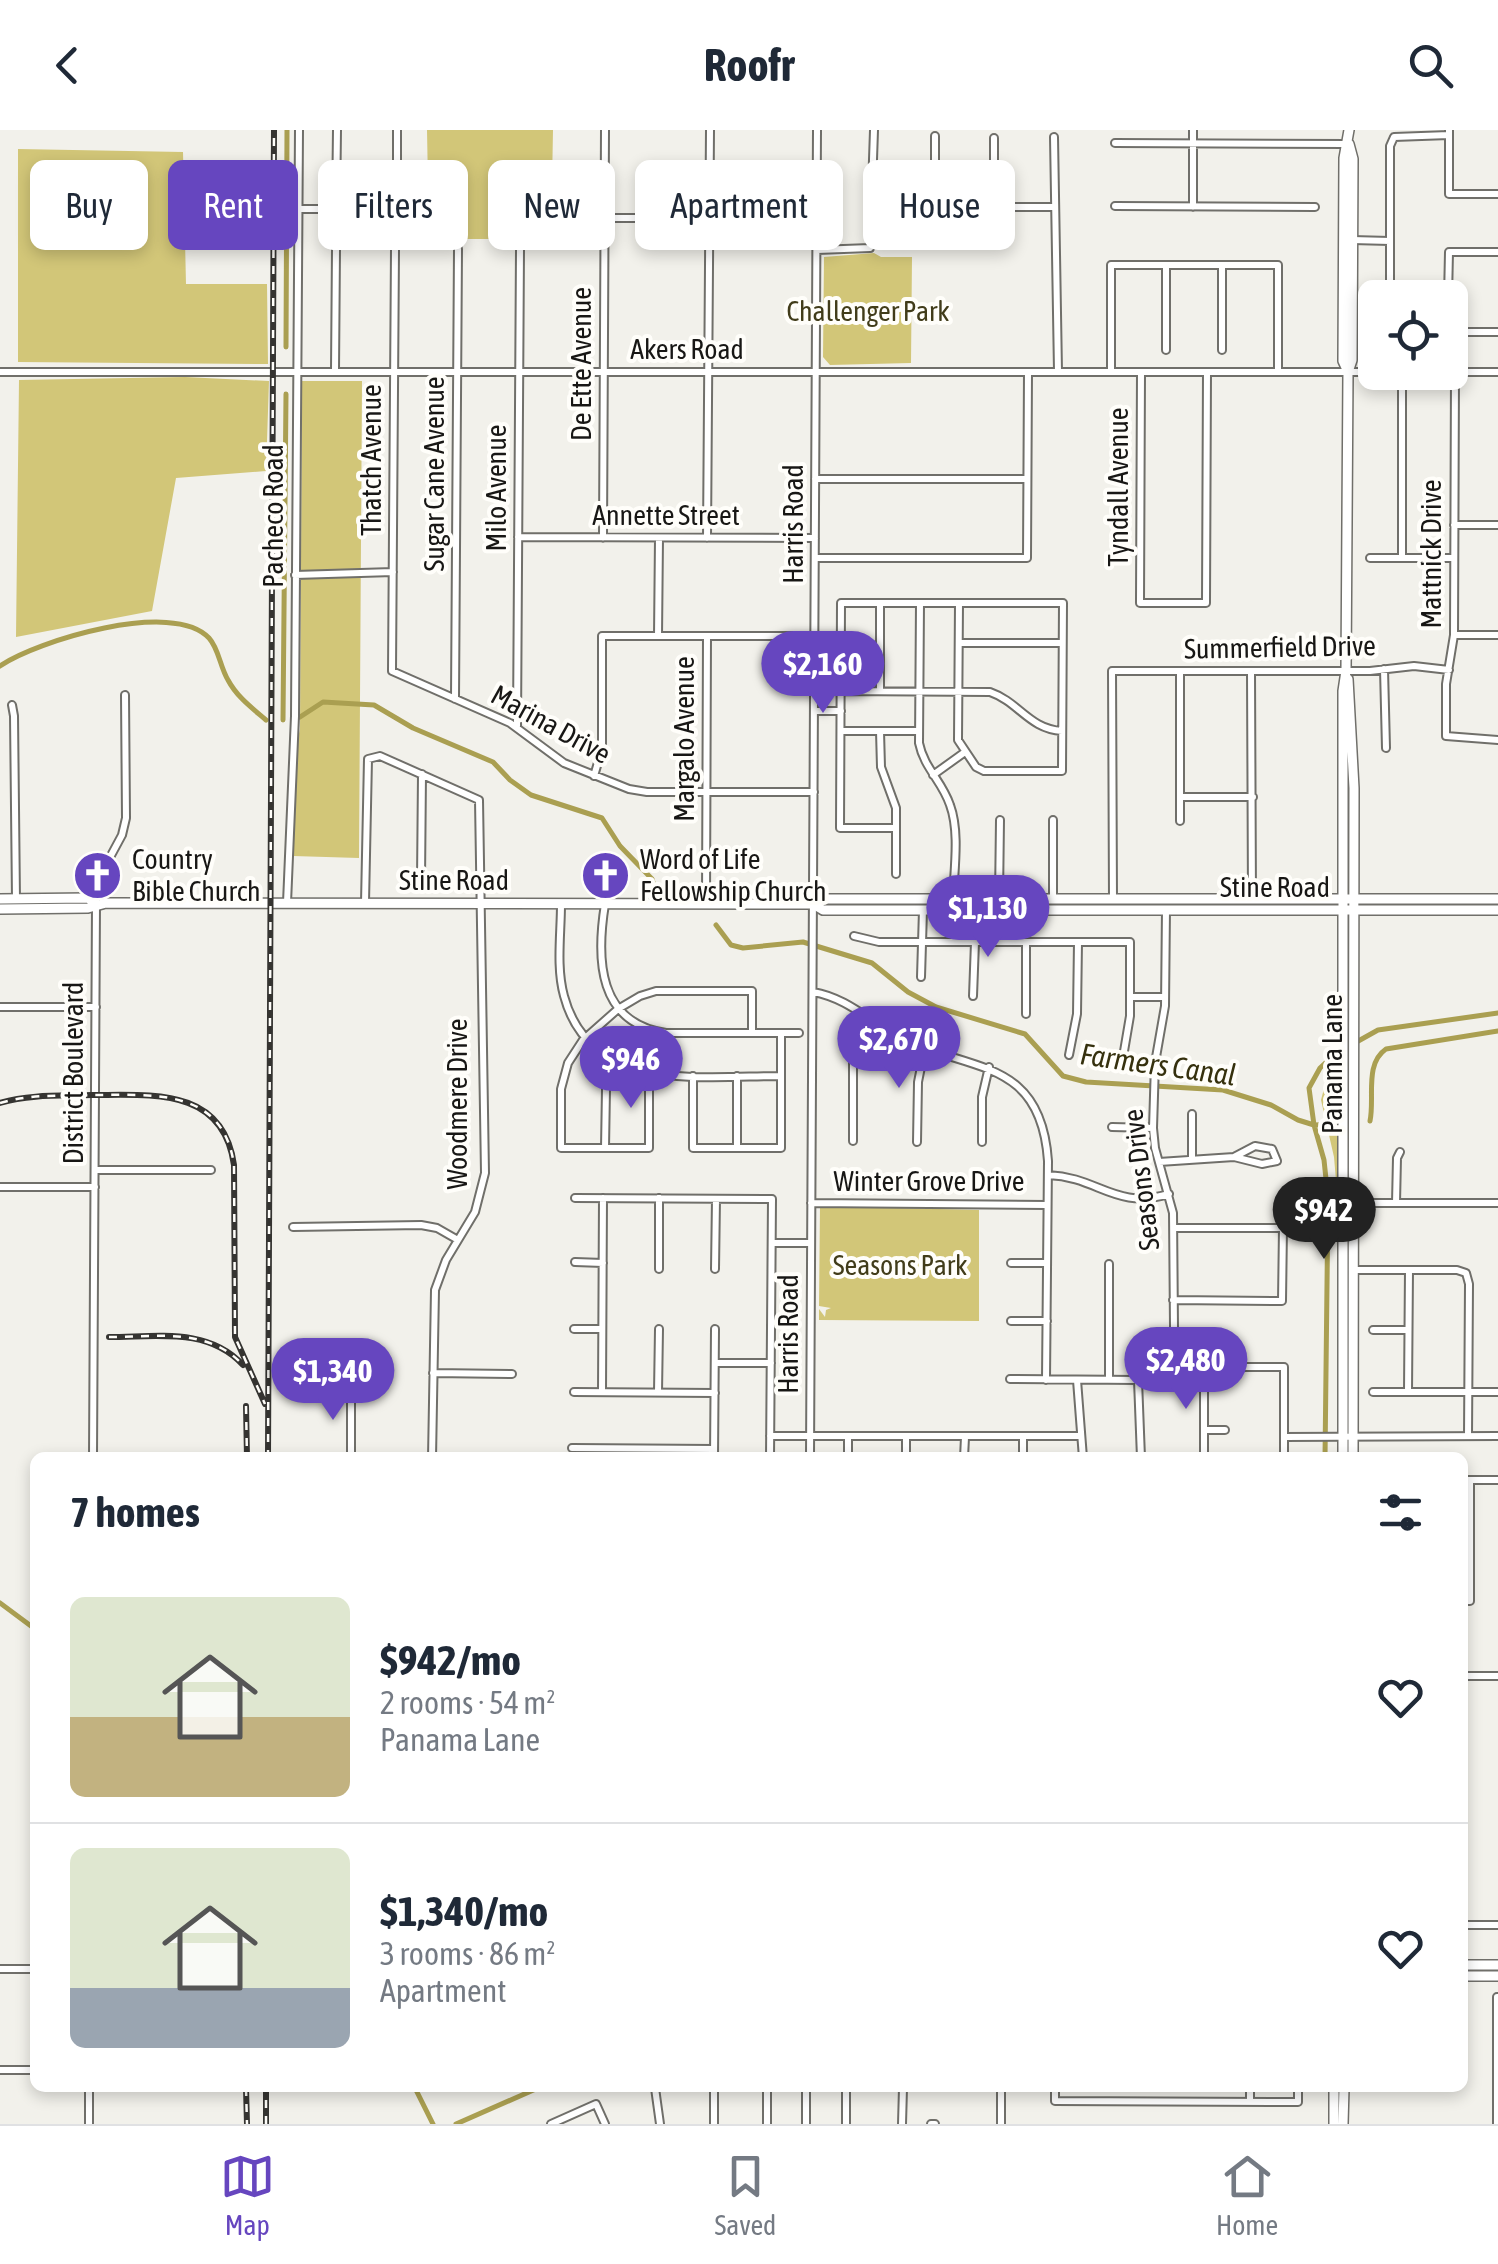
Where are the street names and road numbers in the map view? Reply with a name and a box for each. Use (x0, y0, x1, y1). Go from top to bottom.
street label: De Ette Avenue (565, 287, 597, 441)
street label: Akers Road (630, 333, 744, 365)
street label: Sugar Cane Avenue (418, 376, 450, 572)
street label: Thatch Avenue (355, 384, 387, 536)
street label: Tyndall Avenue (1102, 408, 1134, 566)
street label: Milo Avenue (480, 425, 512, 551)
street label: Pacheco Road (257, 444, 289, 588)
street label: Harris Road (777, 464, 809, 584)
street label: Mattnick Drive (1415, 480, 1447, 628)
street label: Annette Street (592, 499, 740, 531)
street label: Summerfield Drive (1184, 629, 1376, 665)
street label: Margalo Avenue (668, 656, 700, 822)
street label: Marina Drive (486, 678, 616, 770)
street label: Stine Road (399, 864, 509, 896)
street label: Stine Road (1220, 871, 1330, 903)
street label: District Boulevard (57, 982, 89, 1164)
street label: Panama Lane (1316, 994, 1348, 1134)
street label: Woodmere Drive (441, 1018, 473, 1190)
street label: Seasons Drive (1116, 1107, 1166, 1253)
street label: Winter Grove Drive (833, 1165, 1025, 1197)
street label: Harris Road (772, 1274, 804, 1394)

